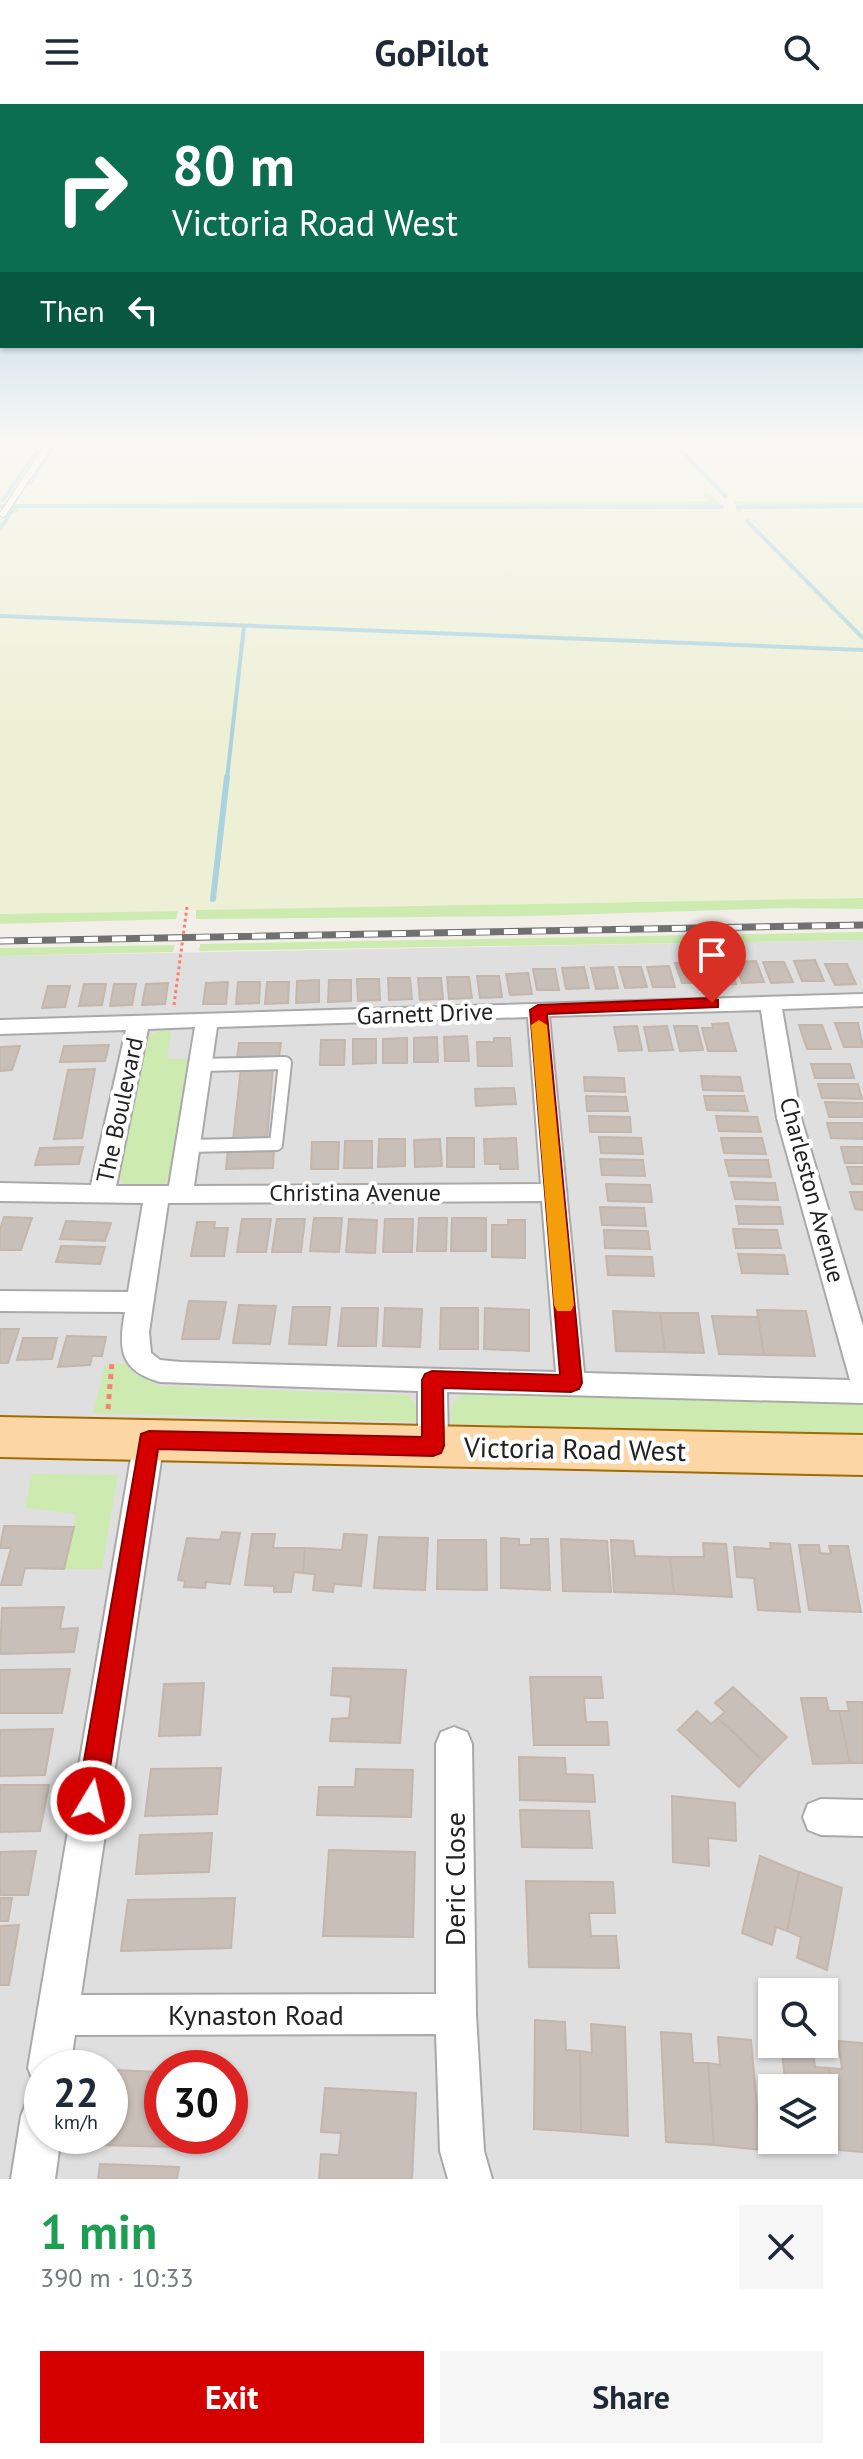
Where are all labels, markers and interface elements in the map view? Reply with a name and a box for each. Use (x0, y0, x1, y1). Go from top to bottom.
text: GoPilot (374, 29, 489, 76)
icon: menu (40, 30, 84, 74)
icon: search (779, 30, 823, 74)
text: 80 m (172, 129, 295, 201)
icon: right (40, 136, 144, 240)
text: Victoria Road West (172, 199, 458, 246)
icon: left (121, 288, 165, 332)
text: Then (40, 291, 105, 330)
pin (678, 921, 746, 1003)
icon: arrive (690, 933, 734, 977)
street label: Garnett Drive (356, 996, 494, 1031)
street label: The Boulevard (89, 1034, 150, 1186)
street label: Charleston Avenue (773, 1094, 852, 1286)
street label: Christina Avenue (269, 1177, 441, 1208)
street label: Victoria Road West (463, 1428, 687, 1469)
position arrow (49, 1759, 133, 1843)
street label: Deric Close (436, 1812, 473, 1946)
map controls (758, 1978, 838, 2154)
button: search (758, 1978, 838, 2058)
street label: Kynaston Road (168, 1996, 344, 2033)
speed limit sign: 30 (144, 2050, 248, 2154)
text: 22 (53, 2066, 99, 2118)
button: layers (758, 2074, 838, 2154)
text: km/h (54, 2109, 98, 2135)
text: 1 min (40, 2200, 157, 2262)
button: close (739, 2205, 823, 2289)
text: 390 m · 10:33 (40, 2261, 194, 2294)
button: Exit (40, 2351, 424, 2443)
button: Share (440, 2351, 823, 2443)

